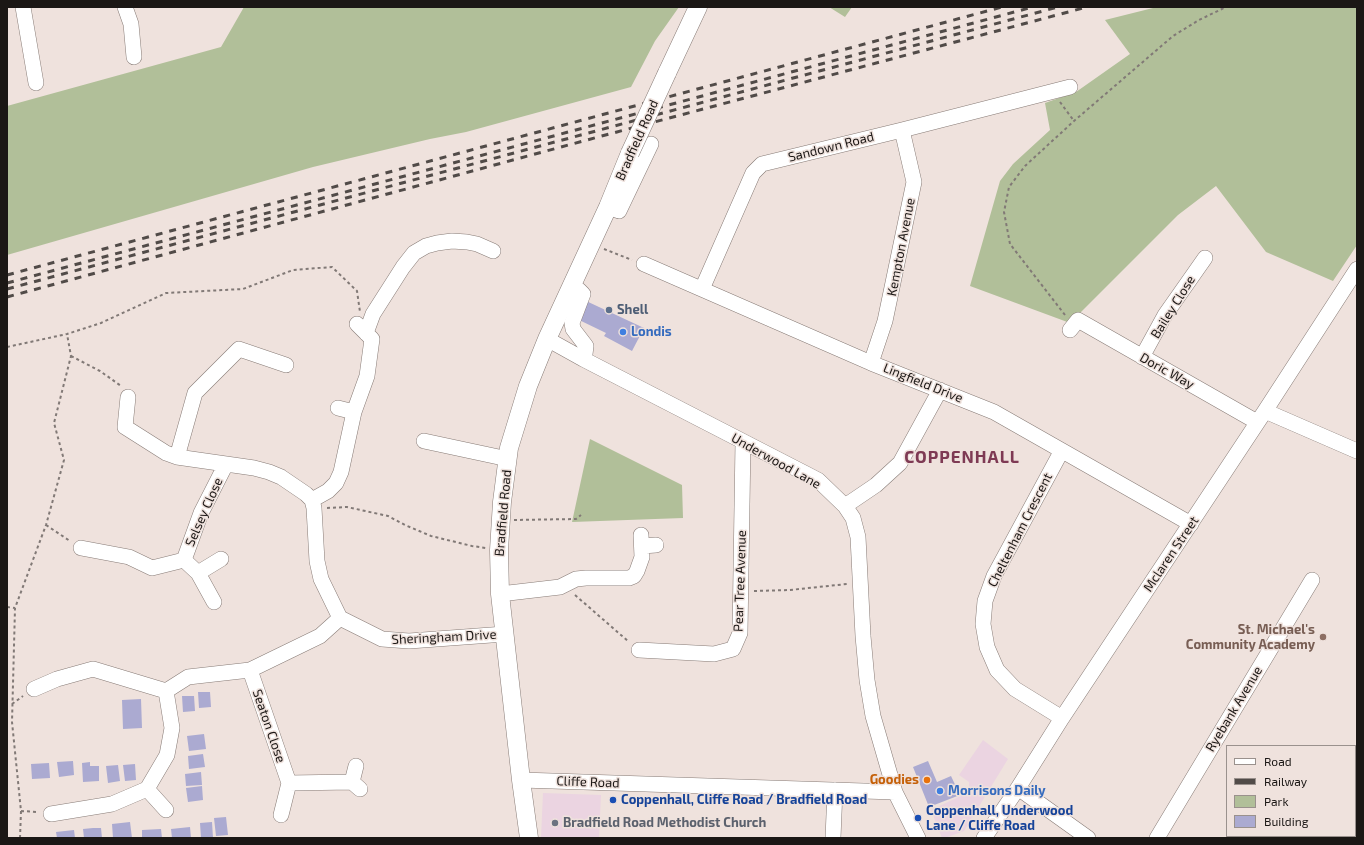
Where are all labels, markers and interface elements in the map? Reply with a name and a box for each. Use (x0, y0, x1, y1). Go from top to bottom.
street label: Bradfield Road (612, 97, 662, 183)
street label: Sandown Road (786, 129, 876, 165)
street label: Kempton Avenue (884, 197, 918, 297)
street label: Bailey Close (1148, 273, 1198, 341)
place label: Shell (617, 302, 648, 318)
marker: Shell (604, 305, 614, 315)
place label: Londis (631, 324, 672, 340)
marker: Londis (618, 327, 628, 337)
street label: Doric Way (1137, 350, 1197, 392)
street label: Lingfield Drive (881, 360, 965, 406)
street label: Underwood Lane (728, 430, 824, 492)
district label: COPPENHALL (904, 447, 1020, 467)
street label: Bradfield Road (491, 469, 515, 557)
street label: Cheltenham Crescent (984, 470, 1056, 590)
street label: Selsey Close (182, 475, 226, 549)
street label: Mclaren Street (1140, 513, 1202, 595)
street label: Pear Tree Avenue (730, 530, 750, 632)
place label: St. Michael's Community Academy (1186, 622, 1315, 653)
street label: Sheringham Drive (391, 626, 497, 648)
marker: St. Michael's Community Academy (1318, 632, 1328, 642)
street label: Ryebank Avenue (1202, 663, 1266, 755)
street label: Seaton Close (249, 687, 289, 765)
legend (1226, 745, 1356, 837)
text: Road (1264, 754, 1292, 768)
place label: Goodies (870, 772, 919, 788)
street label: Cliffe Road (556, 773, 620, 791)
text: Railway (1264, 774, 1307, 788)
marker: Goodies (922, 775, 932, 785)
place label: Morrisons Daily (948, 783, 1046, 799)
marker: Morrisons Daily (935, 786, 945, 796)
place label: Coppenhall, Cliffe Road / Bradfield Road (621, 792, 867, 808)
text: Park (1264, 794, 1289, 808)
marker: Coppenhall, Cliffe Road / Bradfield Road (608, 795, 618, 805)
place label: Coppenhall, Underwood Lane / Cliffe Road (926, 803, 1073, 834)
marker: Coppenhall, Underwood Lane / Cliffe Road (913, 813, 923, 823)
text: Building (1264, 814, 1308, 828)
place label: Bradfield Road Methodist Church (563, 815, 766, 831)
marker: Bradfield Road Methodist Church (550, 818, 560, 828)

